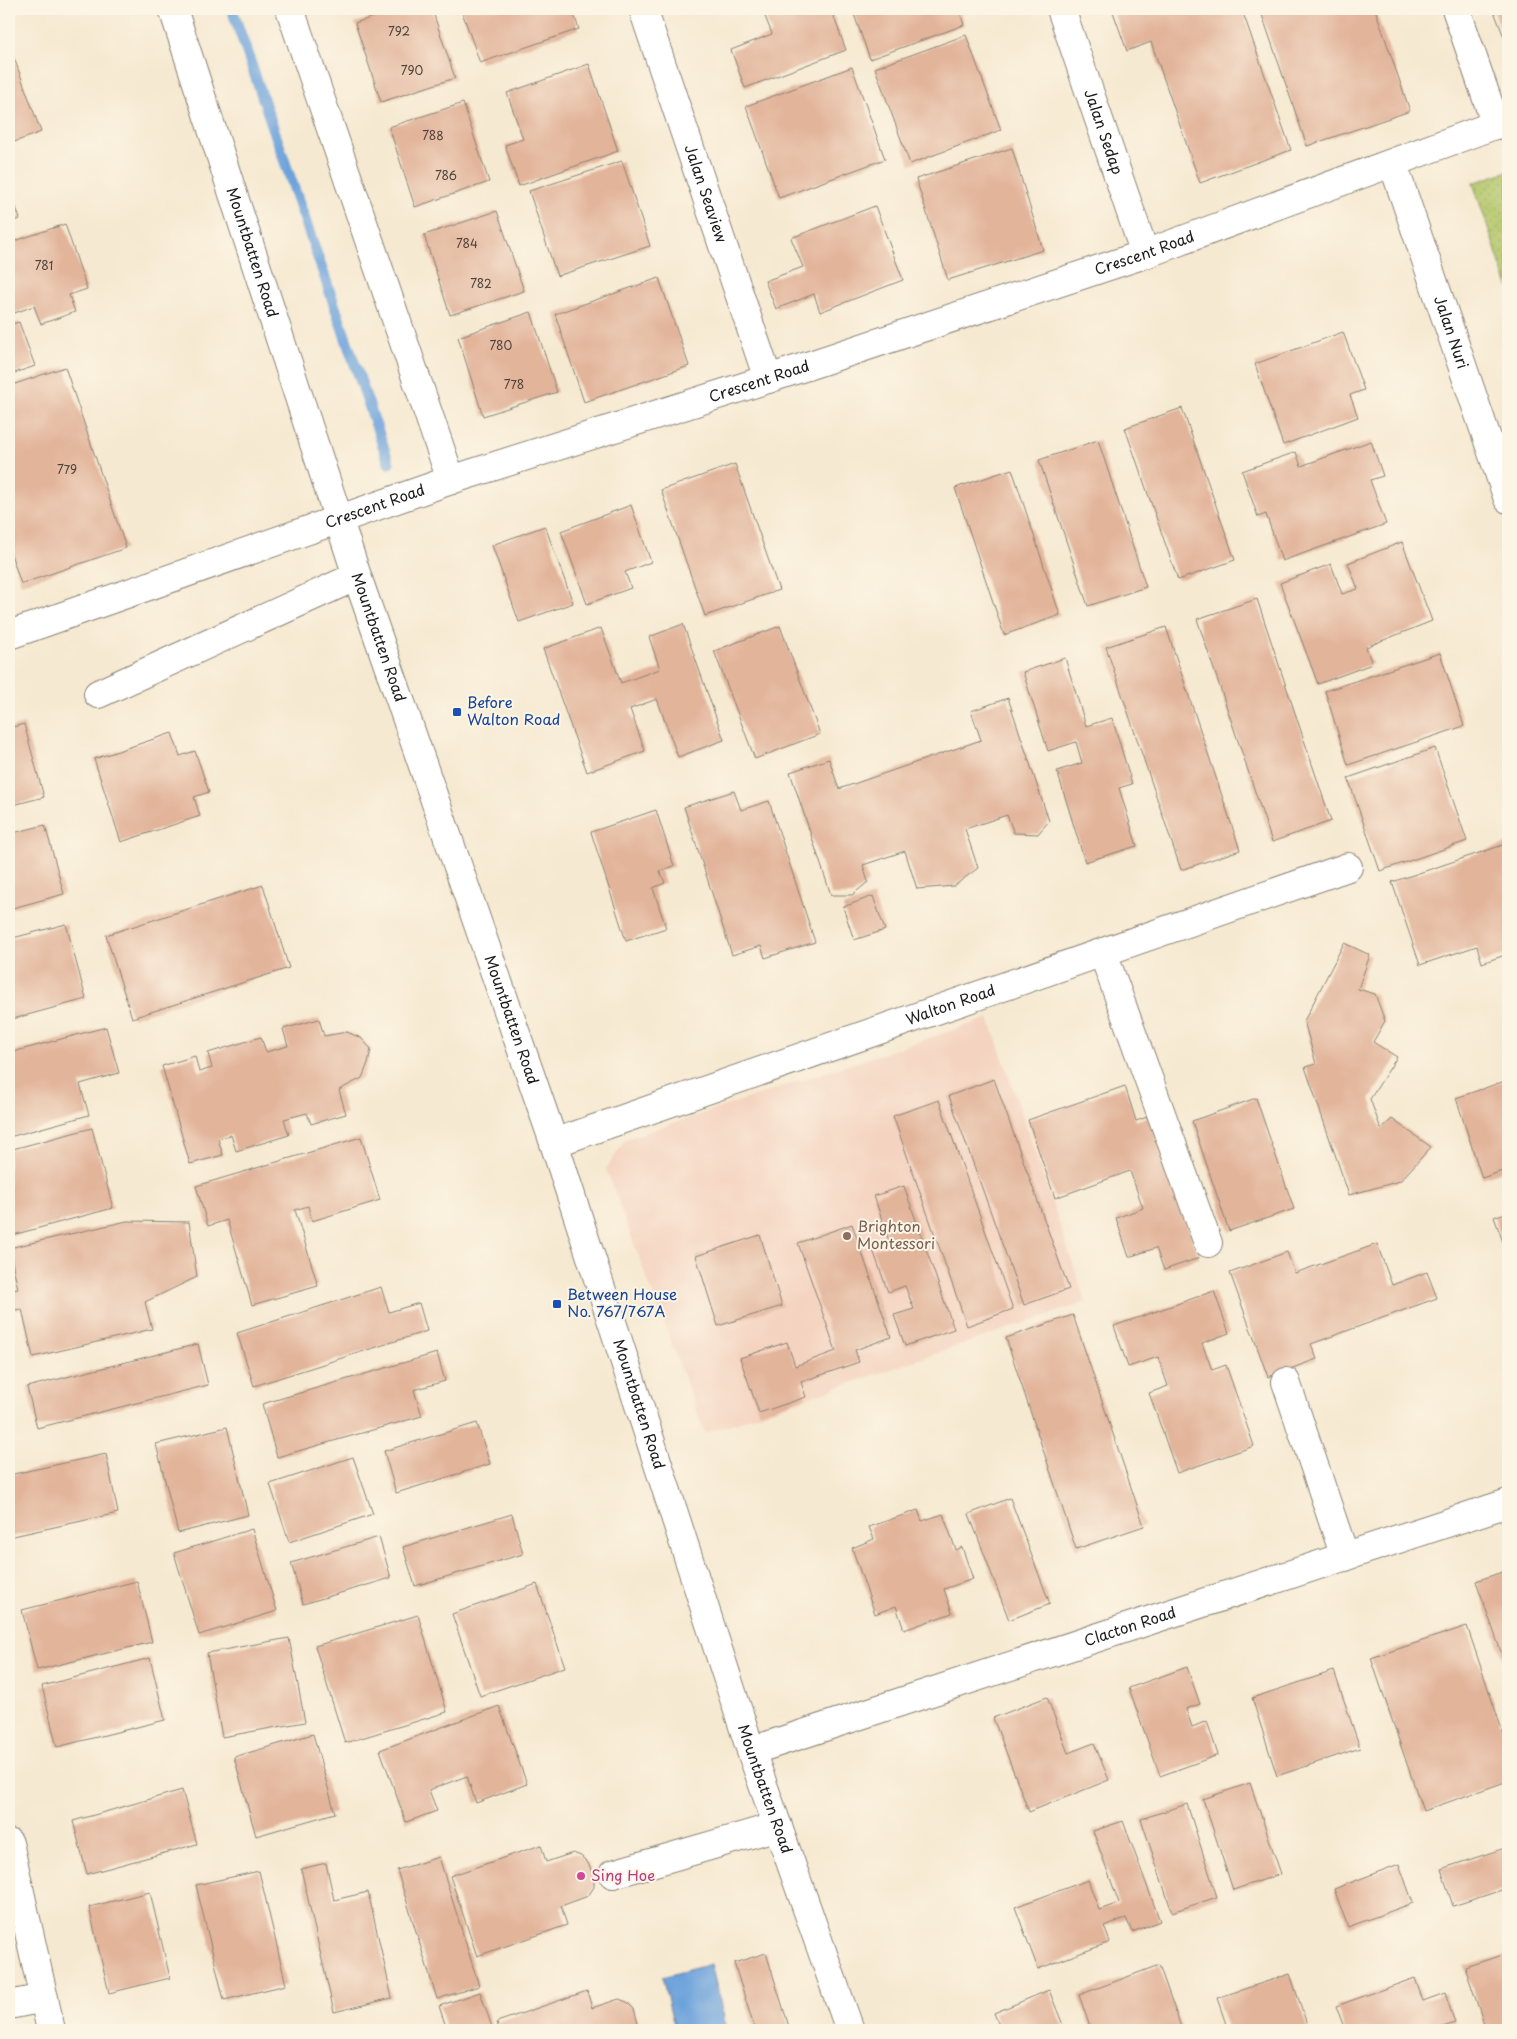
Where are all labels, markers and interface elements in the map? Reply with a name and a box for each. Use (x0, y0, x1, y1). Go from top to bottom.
house number: 792 (388, 22, 410, 40)
house number: 790 (401, 61, 423, 79)
street label: Jalan Sedap (1079, 86, 1130, 177)
house number: 788 (422, 126, 444, 144)
street label: Jalan Seaview (680, 141, 734, 246)
house number: 786 (435, 166, 457, 184)
street label: Mountbatten Road (222, 184, 285, 320)
street label: Crescent Road (1091, 224, 1197, 280)
house number: 784 (456, 234, 478, 252)
house number: 781 (35, 256, 53, 274)
house number: 782 (470, 274, 492, 292)
street label: Jalan Nuri (1429, 292, 1475, 372)
house number: 780 (490, 336, 513, 354)
street label: Crescent Road (706, 353, 812, 407)
house number: 778 (504, 375, 524, 393)
house number: 779 (57, 460, 77, 478)
street label: Crescent Road (322, 477, 428, 533)
street label: Mountbatten Road (347, 569, 413, 705)
place label: Before Walton Road (467, 690, 560, 730)
marker: Before Walton Road (451, 706, 463, 718)
street label: Mountbatten Road (480, 952, 546, 1087)
street label: Walton Road (902, 977, 998, 1030)
place label: Brighton Montessori (857, 1214, 935, 1254)
marker: Brighton Montessori (841, 1230, 853, 1242)
place label: Between House No. 767/767A (567, 1282, 677, 1322)
marker: Between House No. 767/767A (551, 1298, 563, 1310)
street label: Mountbatten Road (608, 1336, 672, 1472)
street label: Clacton Road (1081, 1600, 1179, 1651)
street label: Mountbatten Road (733, 1721, 799, 1856)
place label: Sing Hoe (591, 1863, 655, 1886)
marker: Sing Hoe (575, 1870, 587, 1882)

